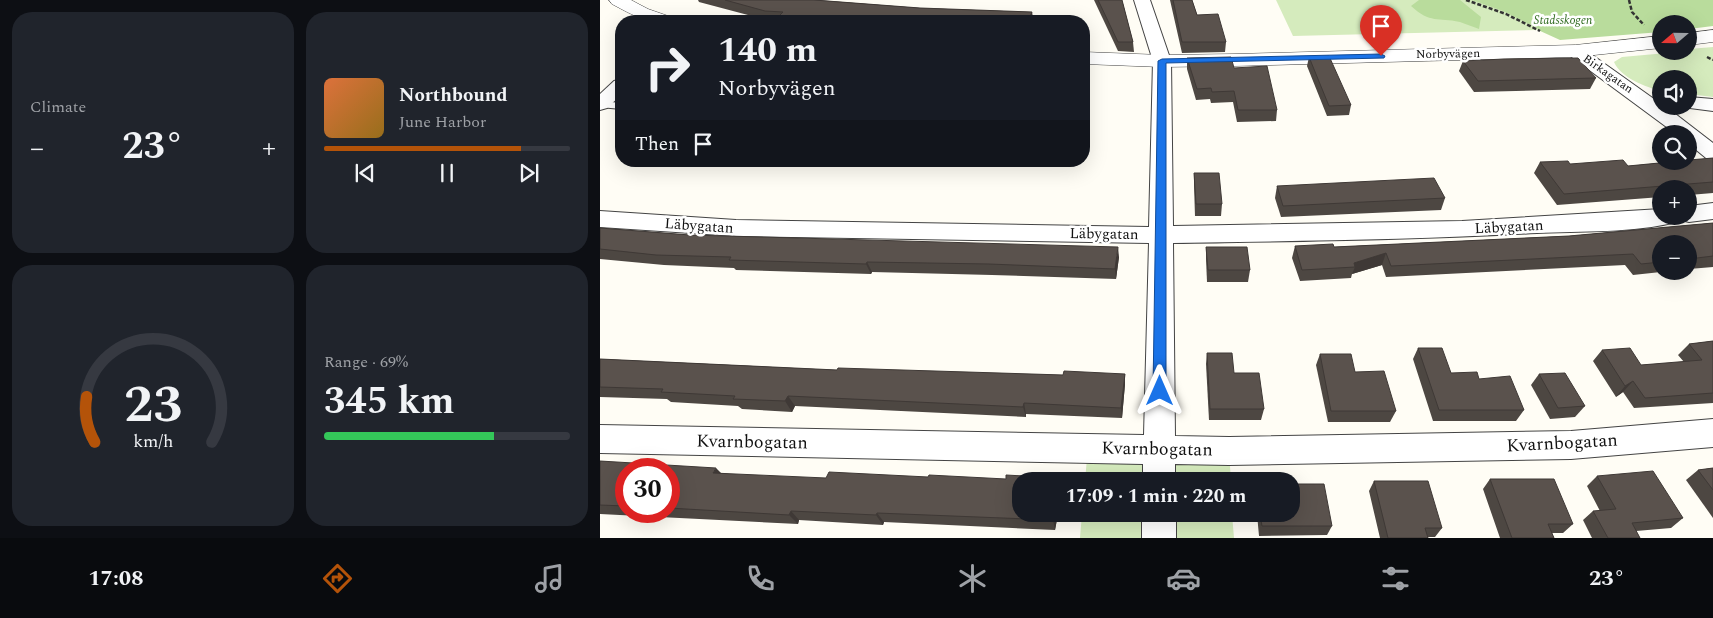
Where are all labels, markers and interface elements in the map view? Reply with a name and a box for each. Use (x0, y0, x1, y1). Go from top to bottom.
pin (1360, 5, 1402, 56)
park label: Stadsskogen (1534, 11, 1593, 30)
icon: arrive (1367, 12, 1395, 40)
north arrow (1652, 15, 1698, 60)
map controls (1652, 15, 1697, 280)
text: 140 m (718, 24, 817, 77)
icon: right (635, 35, 700, 100)
street label: Norbyvägen (1416, 44, 1480, 64)
street label: Birkagatan (1579, 50, 1637, 98)
button: sound (1652, 70, 1697, 115)
text: Norbyvägen (718, 72, 836, 105)
text: Northbound (399, 81, 508, 110)
text: Climate (30, 95, 86, 119)
text: June Harbor (399, 110, 486, 134)
text: 23° (122, 118, 184, 176)
button: search (1652, 125, 1697, 170)
text: − (30, 127, 44, 170)
text: + (262, 127, 276, 170)
text: Then (635, 130, 679, 159)
icon: arrive (689, 130, 717, 158)
icon: previous (351, 159, 379, 187)
icon: pause (433, 159, 461, 187)
icon: next (515, 159, 543, 187)
button: + (1652, 180, 1697, 225)
street label: Läbygatan (664, 212, 735, 240)
street label: Läbygatan (1474, 214, 1544, 240)
street label: Läbygatan (1069, 222, 1139, 246)
button: − (1652, 235, 1697, 280)
text: Range · 69% (324, 350, 408, 374)
position arrow (1133, 364, 1185, 416)
text: 23 (124, 366, 182, 445)
text: 345 km (324, 373, 455, 431)
street label: Kvarnbogatan (1506, 427, 1618, 459)
text: km/h (133, 428, 173, 455)
street label: Kvarnbogatan (696, 428, 808, 456)
street label: Kvarnbogatan (1101, 435, 1213, 463)
speed limit sign: 30 (615, 458, 680, 523)
text: 17:09 · 1 min · 220 m (1066, 482, 1246, 511)
icon: directions (320, 561, 355, 596)
icon: music (532, 561, 567, 596)
icon: phone (743, 561, 778, 596)
icon: climate (955, 561, 990, 596)
icon: car (1166, 561, 1201, 596)
icon: filters (1378, 561, 1413, 596)
text: 17:08 (88, 562, 144, 595)
text: 23° (1589, 562, 1625, 595)

